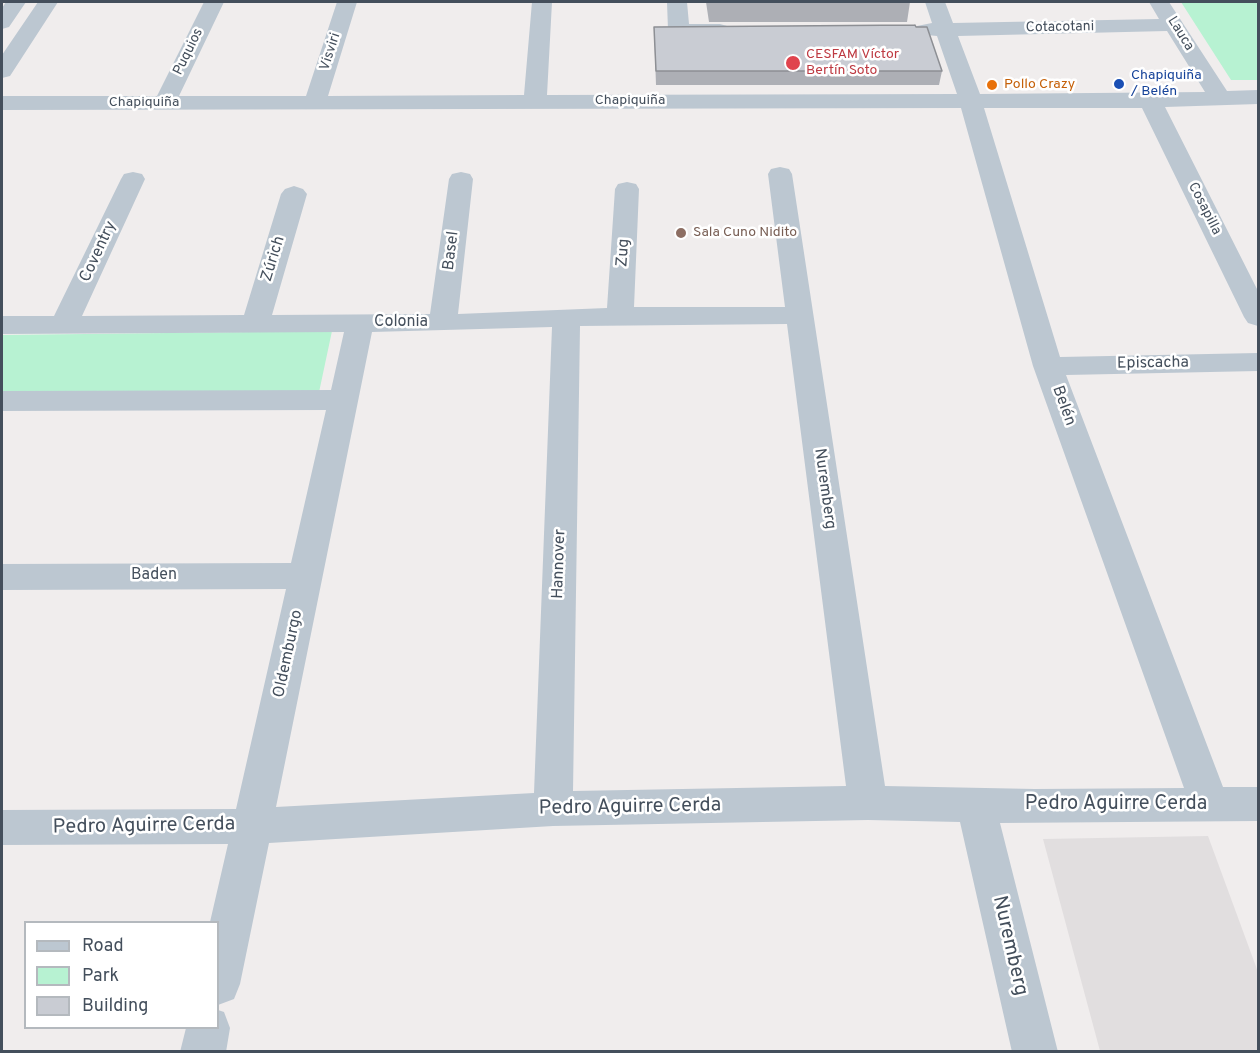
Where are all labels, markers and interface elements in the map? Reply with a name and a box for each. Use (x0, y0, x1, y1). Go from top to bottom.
street label: Lauca (1163, 14, 1197, 54)
street label: Cotacotani (1026, 19, 1094, 37)
street label: Puquios (170, 26, 208, 78)
street label: Visviri (317, 31, 345, 73)
place label: CESFAM Víctor Bertín Soto (806, 47, 899, 80)
marker: CESFAM Víctor Bertín Soto (784, 54, 802, 72)
place label: Chapiquiña / Belén (1131, 68, 1202, 100)
place label: Pollo Crazy (1004, 77, 1075, 93)
marker: Chapiquiña / Belén (1112, 77, 1126, 91)
marker: Pollo Crazy (985, 78, 999, 92)
street label: Chapiquiña (595, 93, 665, 109)
street label: Chapiquiña (109, 95, 179, 111)
street label: Cosapilla (1184, 180, 1224, 238)
street label: Coventry (77, 218, 121, 286)
place label: Sala Cuno Nidito (693, 225, 797, 241)
marker: Sala Cuno Nidito (674, 226, 688, 240)
street label: Basel (440, 230, 464, 272)
street label: Zúrich (258, 234, 290, 284)
street label: Zug (613, 238, 635, 268)
street label: Colonia (374, 313, 428, 333)
street label: Episcacha (1117, 354, 1189, 374)
street label: Belén (1047, 383, 1079, 429)
street label: Nuremberg (809, 447, 839, 531)
street label: Hannover (549, 529, 571, 599)
street label: Baden (131, 566, 177, 586)
street label: Oldemburgo (270, 608, 308, 700)
street label: Pedro Aguirre Cerda (1025, 793, 1207, 817)
street label: Pedro Aguirre Cerda (539, 794, 721, 822)
street label: Pedro Aguirre Cerda (53, 813, 235, 841)
street label: Nuremberg (986, 894, 1032, 998)
legend (24, 921, 219, 1029)
text: Road (82, 935, 124, 958)
text: Park (82, 965, 119, 988)
text: Building (82, 995, 148, 1018)

